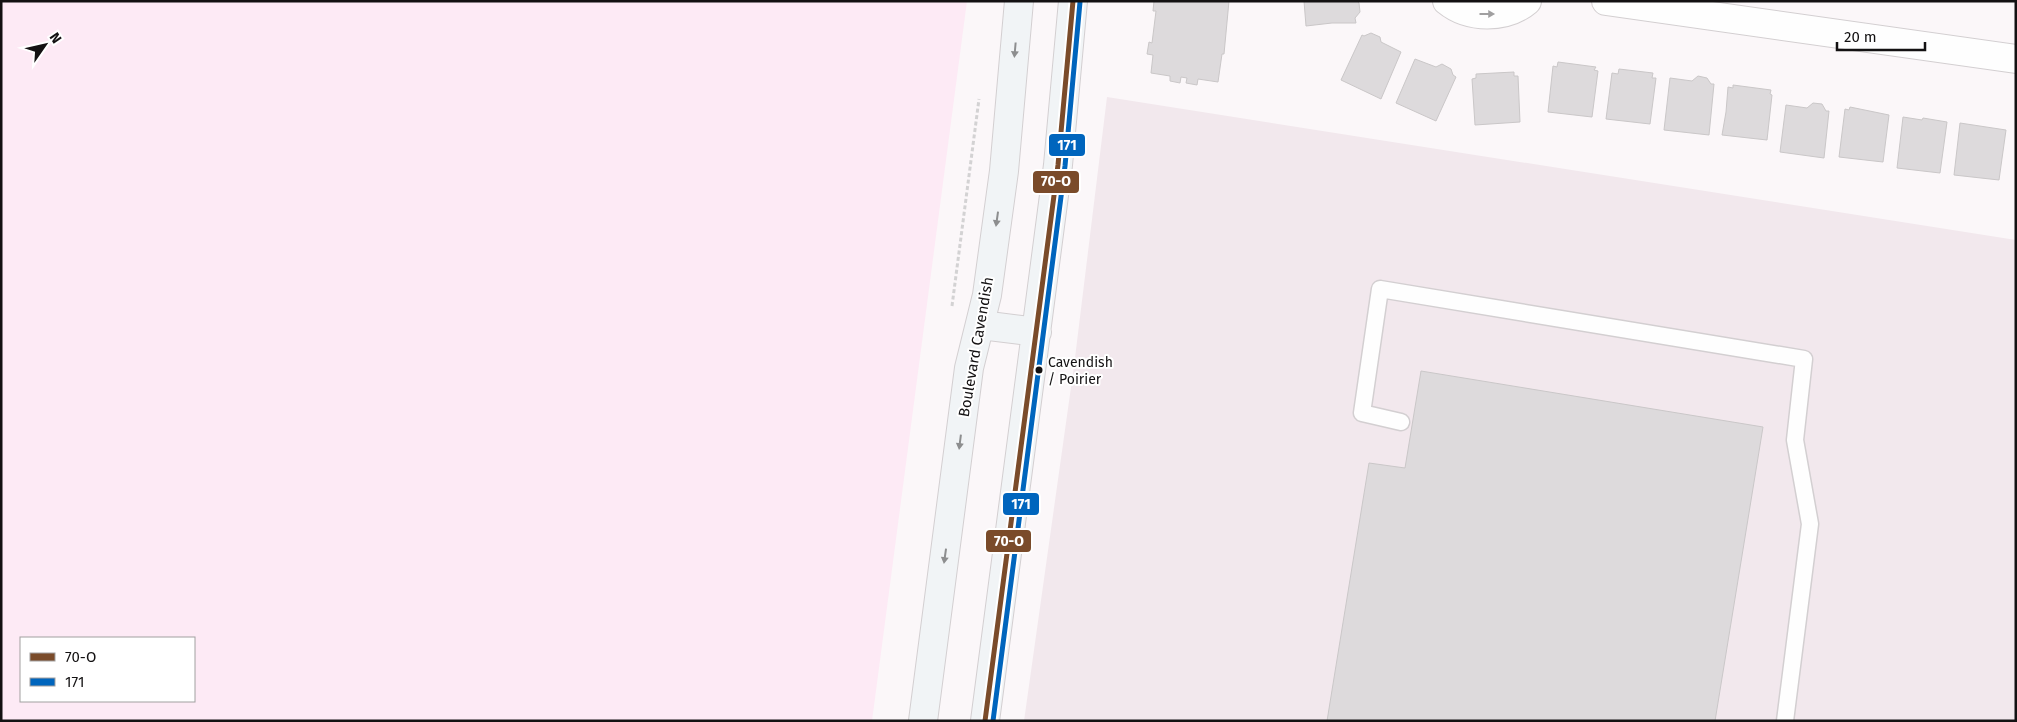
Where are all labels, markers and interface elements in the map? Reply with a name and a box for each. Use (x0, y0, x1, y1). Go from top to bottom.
one-way arrow (1479, 10, 1495, 18)
north arrow (20, 20, 70, 70)
scale bar (1837, 20, 1924, 52)
text: 20 m (1844, 28, 1877, 46)
text: N (46, 29, 65, 47)
one-way arrow (1011, 42, 1019, 58)
line badge: 171 (1048, 133, 1086, 157)
text: 171 (1057, 137, 1077, 154)
line badge: 70-O (1032, 170, 1080, 194)
text: 70-O (1041, 173, 1071, 190)
one-way arrow (993, 212, 1001, 228)
street label: Boulevard Cavendish (955, 275, 997, 419)
place label: Cavendish / Poirier (1048, 354, 1113, 388)
marker: Cavendish / Poirier (1034, 365, 1044, 375)
one-way arrow (956, 434, 964, 450)
line badge: 171 (1002, 492, 1040, 516)
text: 171 (1011, 496, 1031, 513)
line badge: 70-O (985, 529, 1032, 553)
text: 70-O (994, 533, 1024, 550)
one-way arrow (941, 548, 949, 564)
legend (20, 637, 195, 702)
text: 70-O (65, 648, 96, 666)
text: 171 (65, 673, 84, 691)

